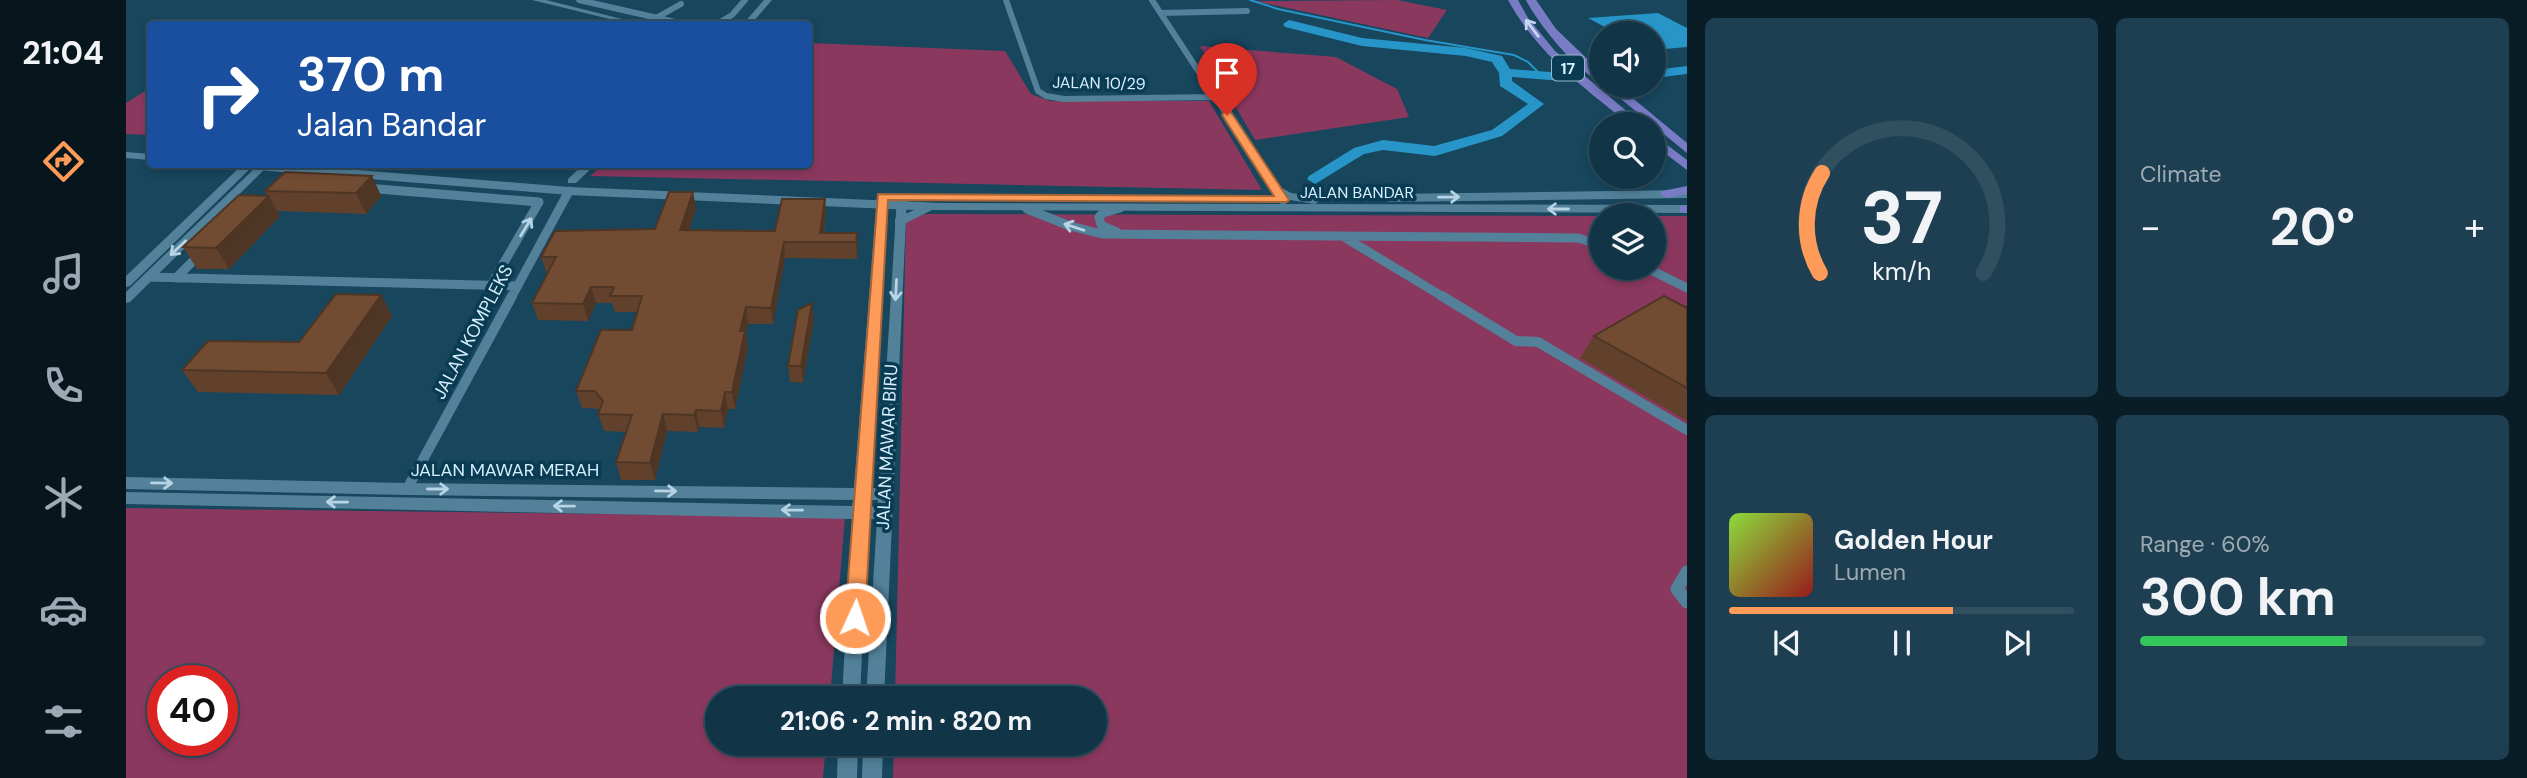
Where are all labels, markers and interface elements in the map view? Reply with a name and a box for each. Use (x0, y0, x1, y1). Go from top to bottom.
one-way arrow (1525, 19, 1540, 38)
map controls (1589, 21, 1666, 280)
button: sound (1589, 21, 1666, 98)
text: 21:04 (22, 32, 104, 74)
text: 370 m (297, 42, 444, 106)
pin (1197, 43, 1257, 115)
icon: right (182, 49, 273, 140)
icon: arrive (1208, 54, 1246, 92)
road number: 17 (1552, 55, 1584, 80)
street label: JALAN 10/29 (1052, 72, 1146, 94)
text: Jalan Bandar (297, 104, 486, 146)
button: search (1589, 112, 1666, 189)
icon: directions (39, 137, 88, 186)
text: Climate (2140, 159, 2222, 189)
text: 37 (1860, 172, 1943, 267)
street label: JALAN BANDAR (1300, 182, 1414, 203)
one-way arrow (1437, 191, 1460, 204)
text: 20° (2270, 193, 2355, 261)
one-way arrow (1546, 202, 1569, 216)
text: − (2140, 202, 2161, 252)
text: + (2464, 202, 2485, 252)
button: layers (1589, 203, 1666, 280)
one-way arrow (520, 217, 534, 237)
one-way arrow (1063, 220, 1085, 232)
one-way arrow (170, 240, 187, 257)
icon: music (39, 249, 88, 298)
text: km/h (1872, 255, 1931, 288)
street label: JALAN KOMPLEKS (427, 261, 519, 403)
one-way arrow (889, 278, 902, 301)
icon: phone (39, 361, 88, 410)
street label: JALAN MAWAR BIRU (871, 363, 903, 531)
street label: JALAN MAWAR MERAH (411, 458, 599, 482)
icon: climate (39, 473, 88, 522)
one-way arrow (151, 477, 174, 490)
one-way arrow (427, 482, 450, 496)
one-way arrow (654, 484, 677, 498)
one-way arrow (326, 495, 349, 509)
one-way arrow (553, 499, 576, 512)
one-way arrow (781, 503, 804, 517)
text: Golden Hour (1834, 523, 1993, 557)
text: Range · 60% (2140, 529, 2270, 559)
text: Lumen (1834, 557, 1906, 587)
text: 300 km (2140, 563, 2336, 631)
position arrow (818, 581, 892, 655)
icon: car (39, 585, 88, 634)
icon: previous (1768, 624, 1806, 662)
icon: pause (1883, 624, 1921, 662)
icon: next (1998, 624, 2036, 662)
speed limit sign: 40 (147, 665, 238, 756)
icon: filters (39, 697, 88, 746)
text: 21:06 · 2 min · 820 m (780, 704, 1032, 738)

